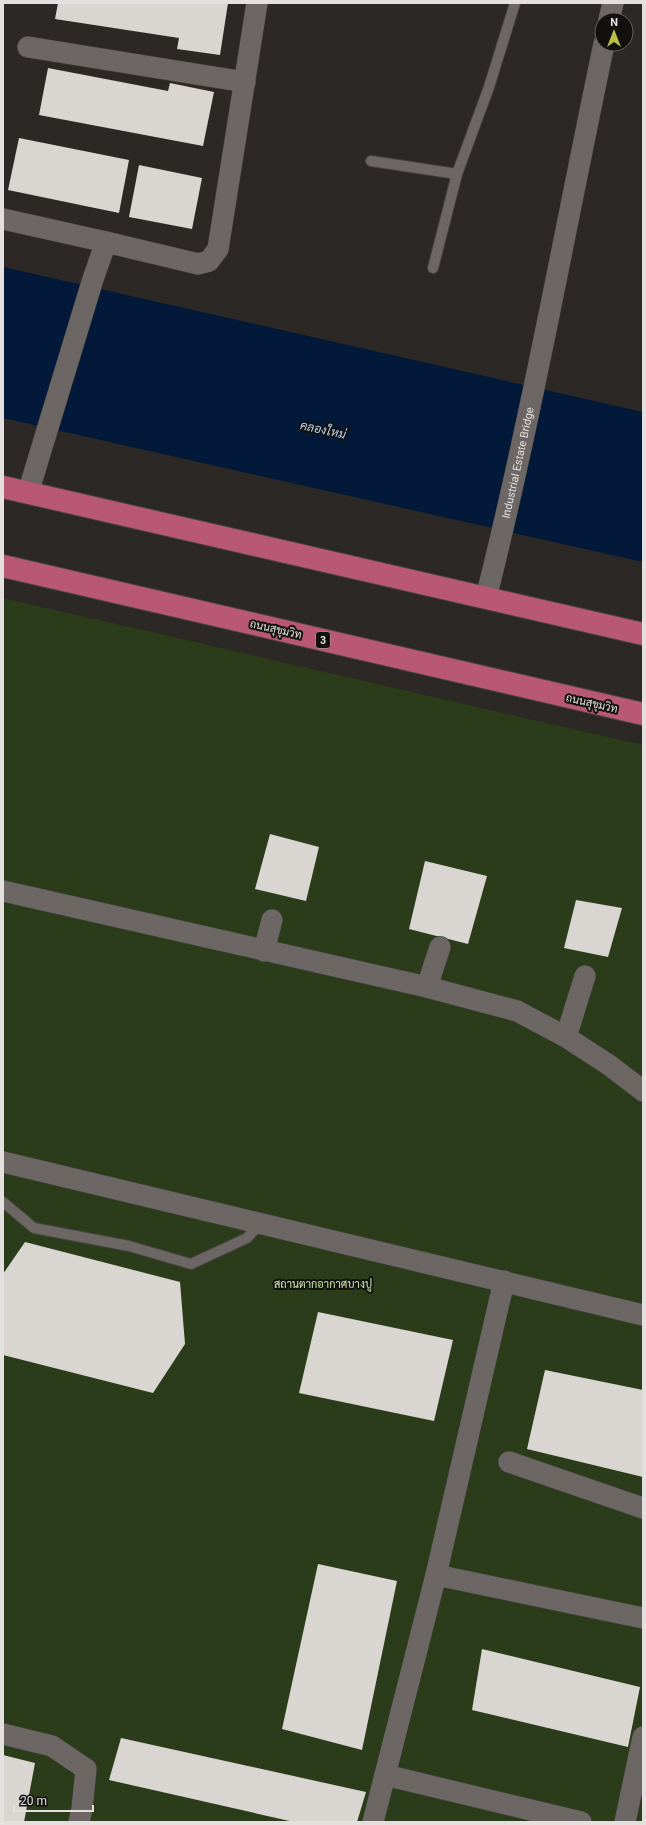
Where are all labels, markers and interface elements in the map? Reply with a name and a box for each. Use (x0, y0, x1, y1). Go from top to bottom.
north arrow (594, 12, 634, 52)
text: N (610, 16, 618, 29)
street label: Industrial Estate Bridge (499, 406, 537, 520)
water label: คลองใหม่ (299, 417, 348, 442)
street label: ถนนสุขุมวิท (248, 617, 303, 644)
road number: 3 (316, 632, 330, 648)
street label: ถนนสุขุมวิท (564, 691, 619, 718)
park label: สถานตากอากาศบางปู (274, 1278, 372, 1292)
scale bar (14, 1787, 93, 1813)
text: 20 m (20, 1794, 47, 1808)

